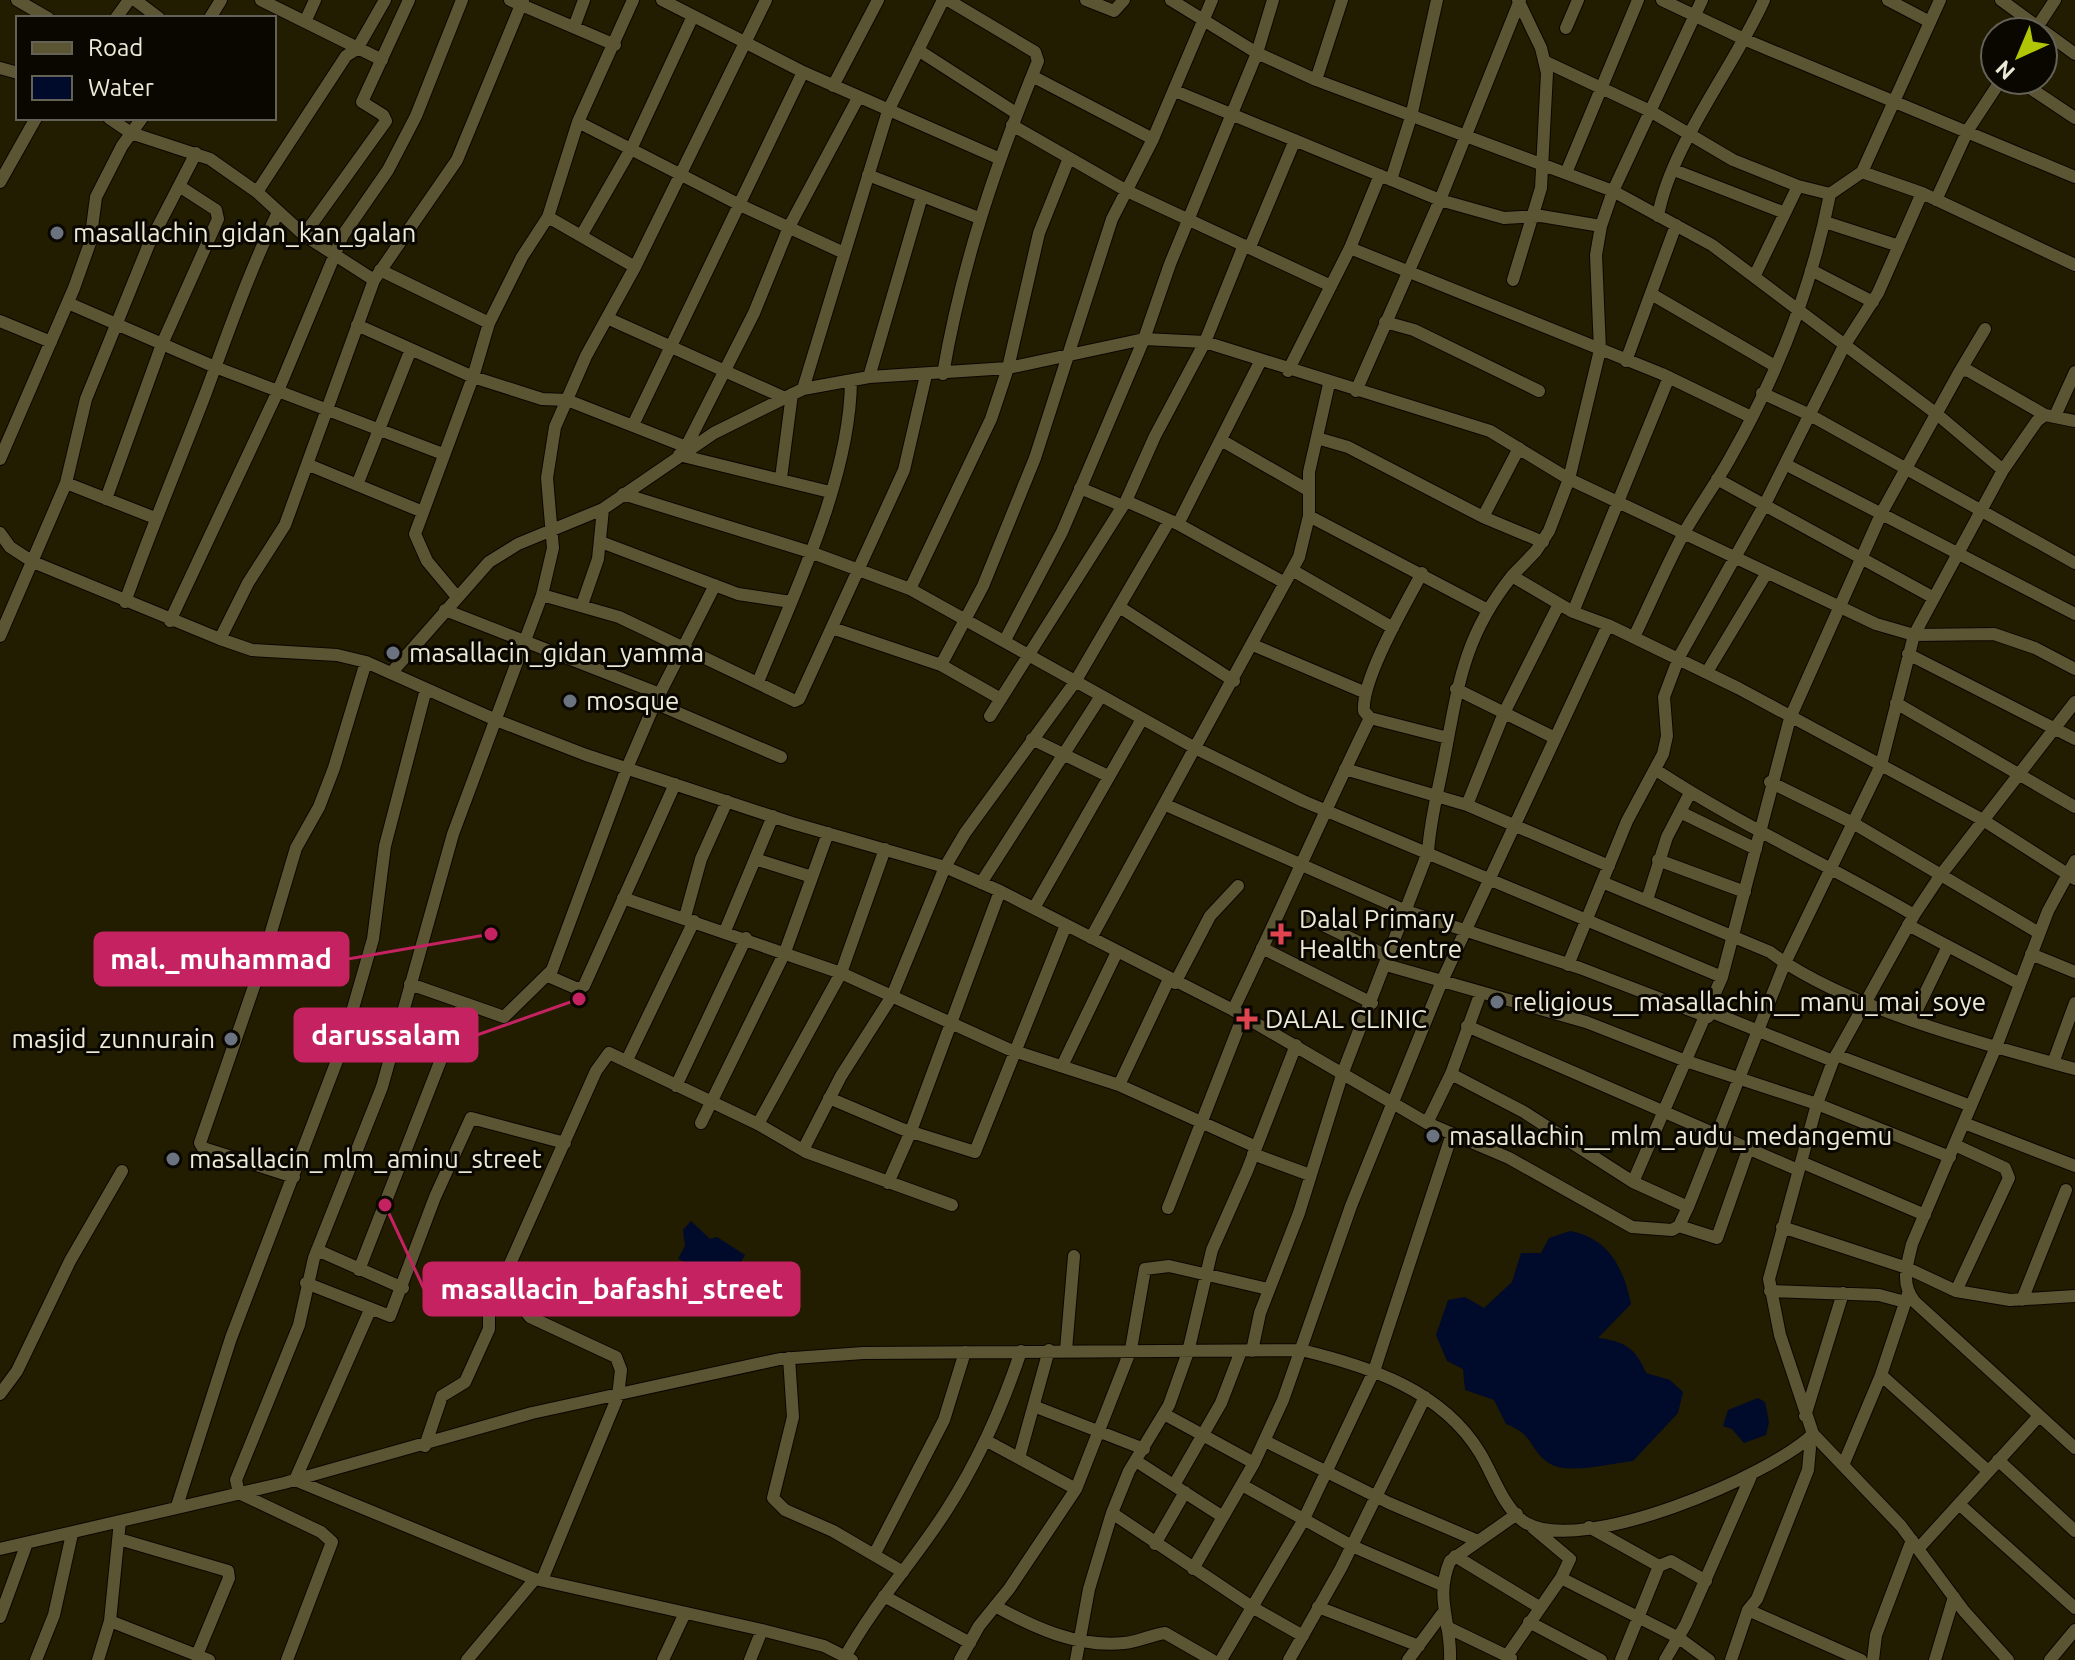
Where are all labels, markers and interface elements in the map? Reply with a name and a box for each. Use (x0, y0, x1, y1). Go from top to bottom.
legend (16, 16, 276, 120)
north arrow (1979, 16, 2059, 96)
text: Road (88, 34, 143, 61)
text: N (1990, 56, 2019, 85)
text: Water (88, 74, 154, 101)
place label: masallachin_gidan_kan_galan (73, 218, 416, 247)
marker: masallachin_gidan_kan_galan (48, 224, 66, 242)
place label: masallacin_gidan_yamma (409, 638, 704, 667)
marker: masallacin_gidan_yamma (384, 644, 402, 662)
place label: mosque (586, 686, 679, 715)
marker: mosque (561, 692, 579, 710)
place label: Dalal Primary Health Centre (1299, 904, 1462, 963)
marker: Dalal Primary Health Centre (1270, 923, 1292, 945)
callout: mal._muhammad (95, 933, 348, 985)
text: mal._muhammad (110, 943, 332, 974)
place label: religious__masallachin__manu_mai_soye (1513, 987, 1986, 1016)
marker: religious__masallachin__manu_mai_soye (1488, 993, 1506, 1011)
place label: DALAL CLINIC (1265, 1004, 1427, 1033)
marker: DALAL CLINIC (1236, 1008, 1258, 1030)
callout: darussalam (295, 1009, 477, 1061)
text: darussalam (311, 1019, 461, 1050)
place label: masjid_zunnurain (12, 1024, 215, 1053)
marker: masjid_zunnurain (222, 1030, 240, 1048)
place label: masallachin__mlm_audu_medangemu (1449, 1121, 1892, 1150)
marker: masallachin__mlm_audu_medangemu (1424, 1127, 1442, 1145)
place label: masallacin_mlm_aminu_street (189, 1144, 542, 1173)
marker: masallacin_mlm_aminu_street (164, 1150, 182, 1168)
callout: masallacin_bafashi_street (424, 1263, 799, 1315)
text: masallacin_bafashi_street (441, 1273, 783, 1304)

